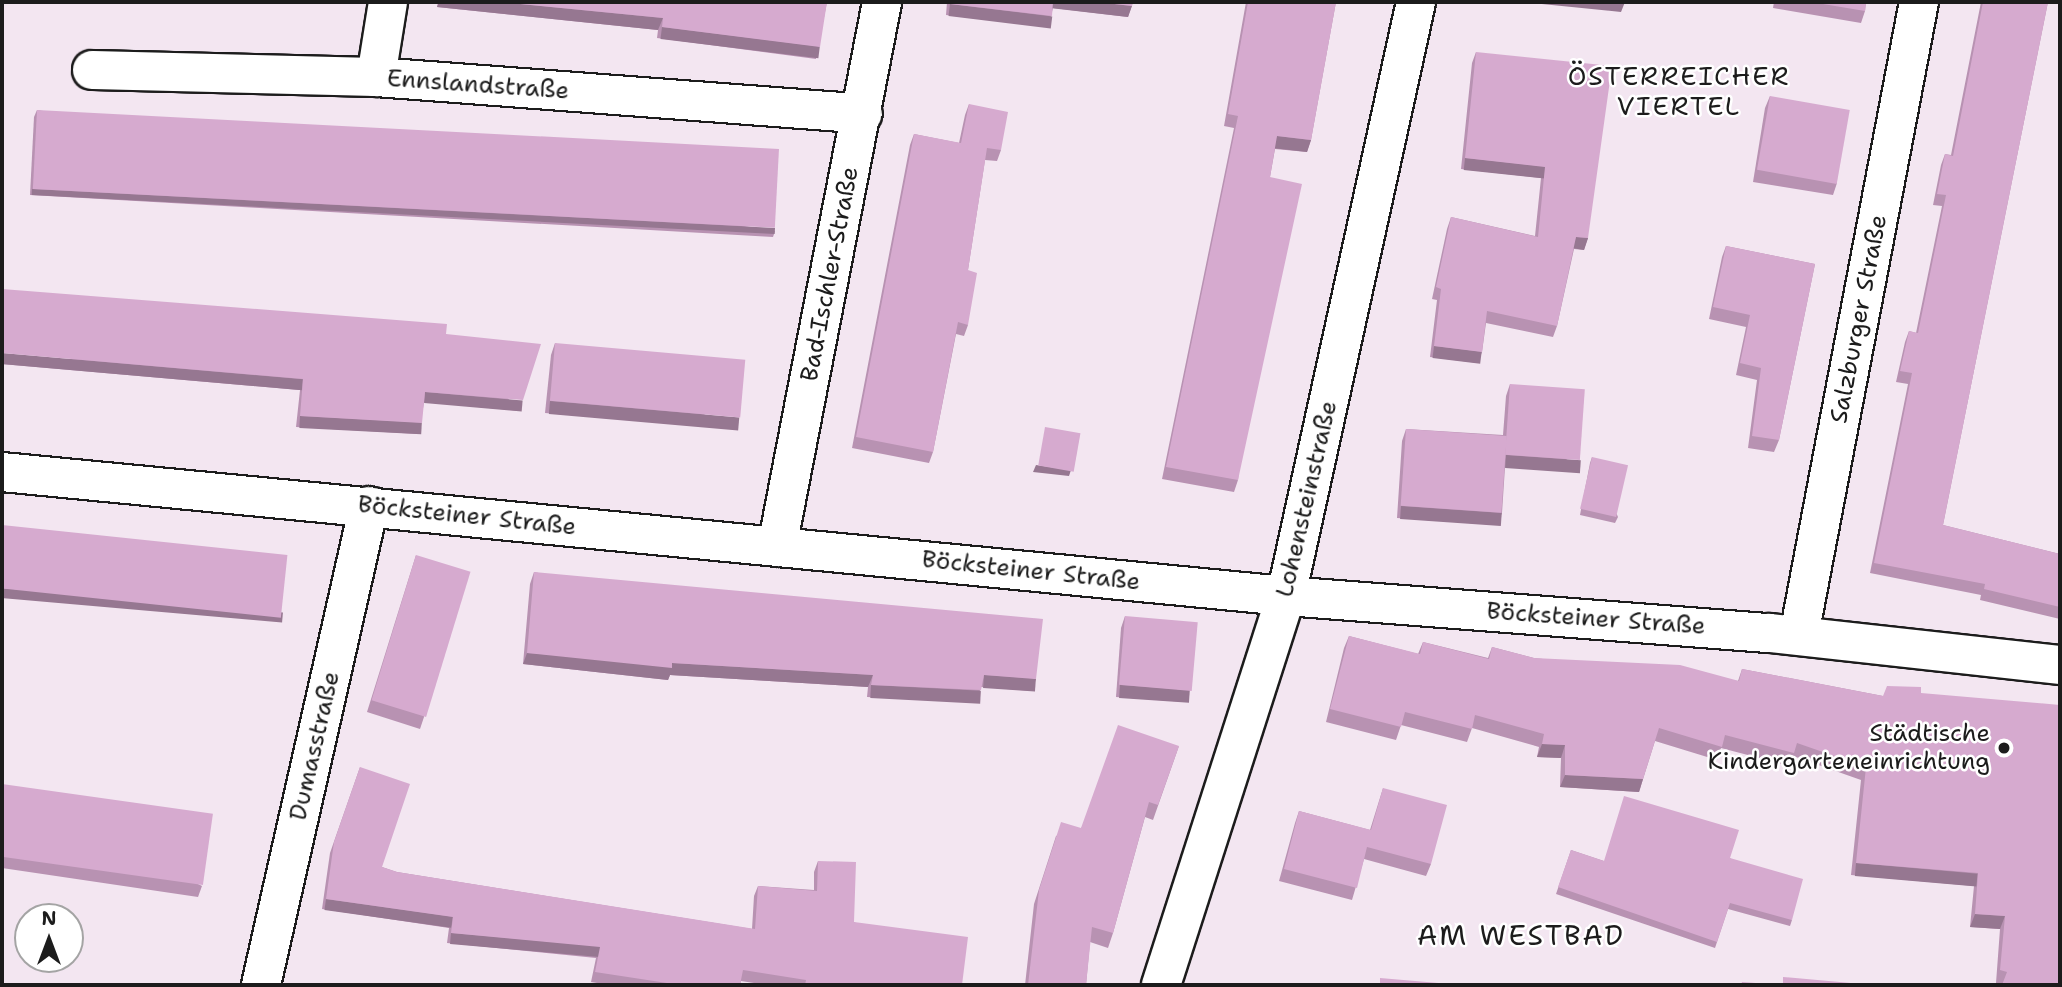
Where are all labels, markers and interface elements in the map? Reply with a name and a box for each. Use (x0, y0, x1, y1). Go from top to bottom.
district label: ÖSTERREICHER VIERTEL (1569, 60, 1789, 122)
street label: Ennslandstraße (386, 64, 570, 106)
street label: Bad-Ischler-Straße (795, 164, 865, 384)
street label: Salzburger Straße (1825, 212, 1893, 426)
street label: Lohensteinstraße (1270, 398, 1344, 600)
street label: Böcksteiner Straße (356, 490, 578, 542)
street label: Böcksteiner Straße (920, 545, 1142, 597)
street label: Böcksteiner Straße (1486, 597, 1706, 641)
street label: Dumasstraße (284, 669, 346, 823)
place label: Städtische Kindergarteneinrichtung (1708, 720, 1990, 776)
marker: Städtische Kindergarteneinrichtung (1996, 740, 2012, 756)
north arrow (14, 903, 84, 973)
text: N (41, 906, 57, 931)
district label: AM WESTBAD (1418, 918, 1624, 952)

